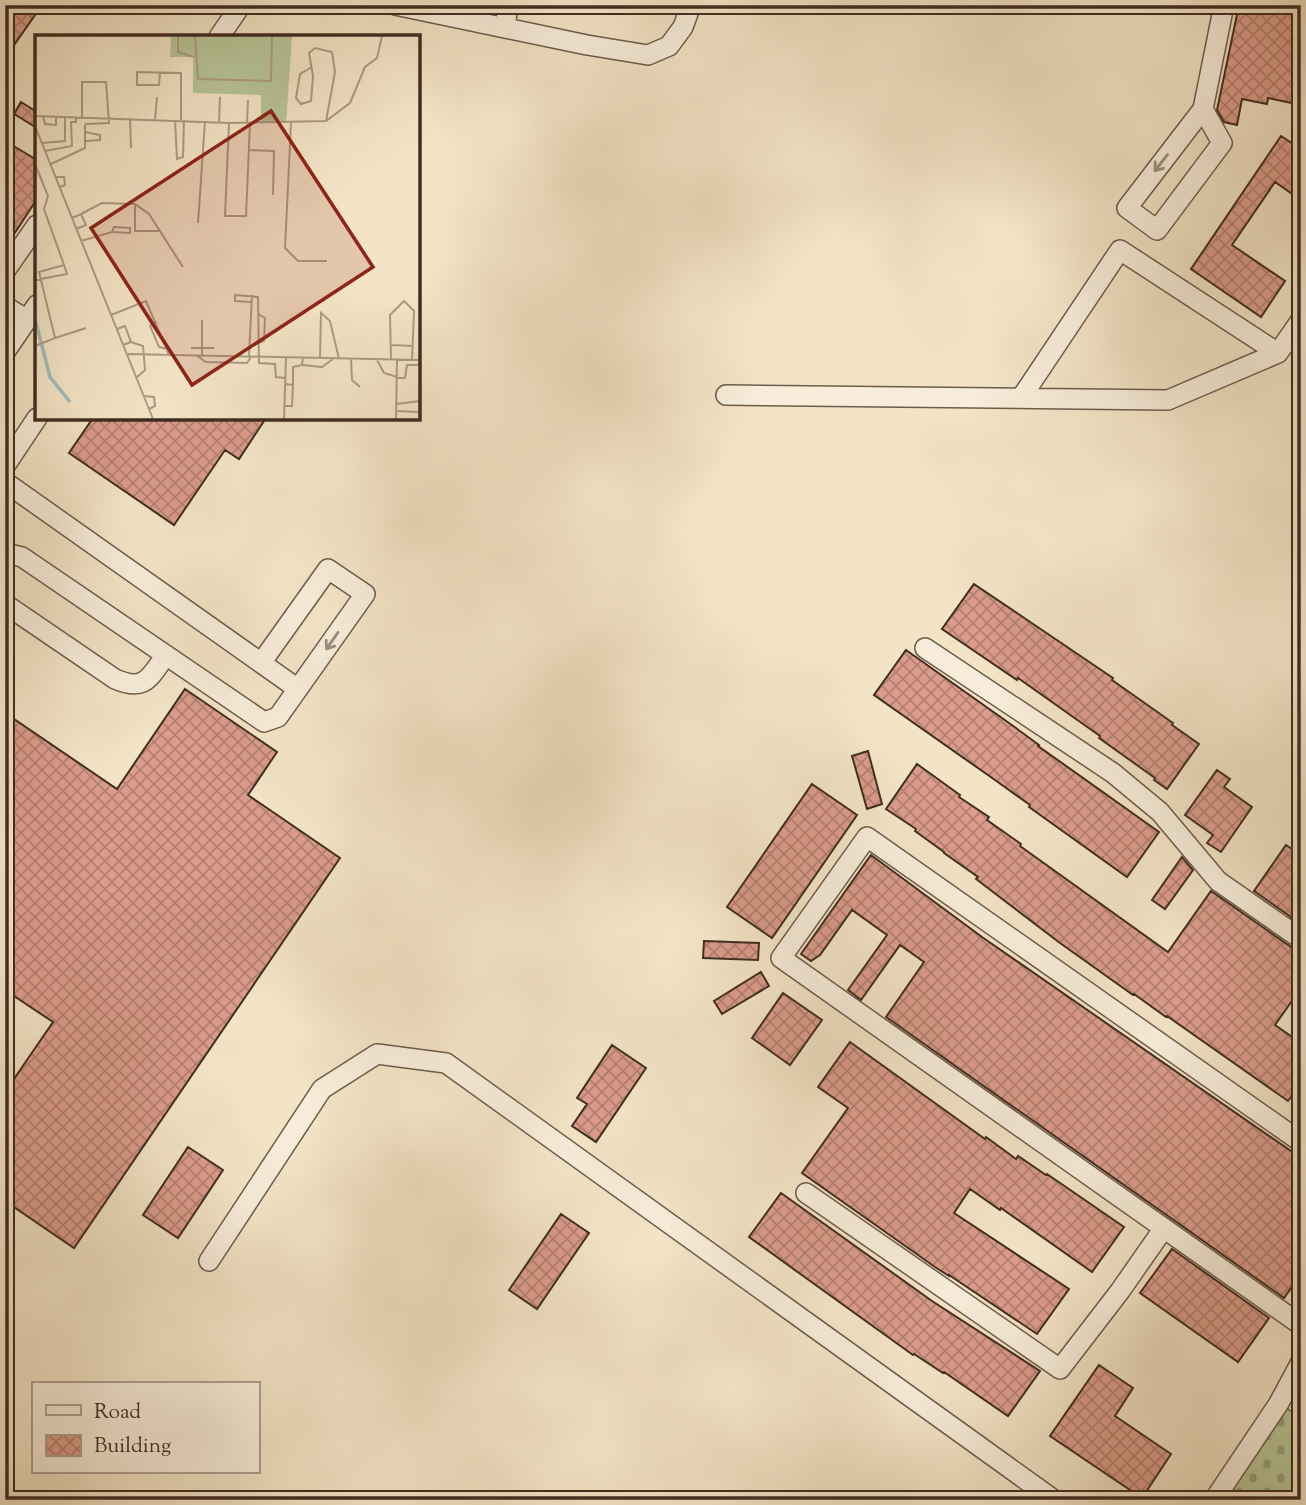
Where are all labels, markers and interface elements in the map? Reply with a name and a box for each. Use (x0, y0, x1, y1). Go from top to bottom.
inset map (35, 35, 420, 420)
one-way arrow (1154, 154, 1169, 172)
one-way arrow (325, 631, 339, 650)
legend (32, 1382, 259, 1474)
text: Road (94, 1398, 141, 1428)
text: Building (94, 1432, 171, 1462)

